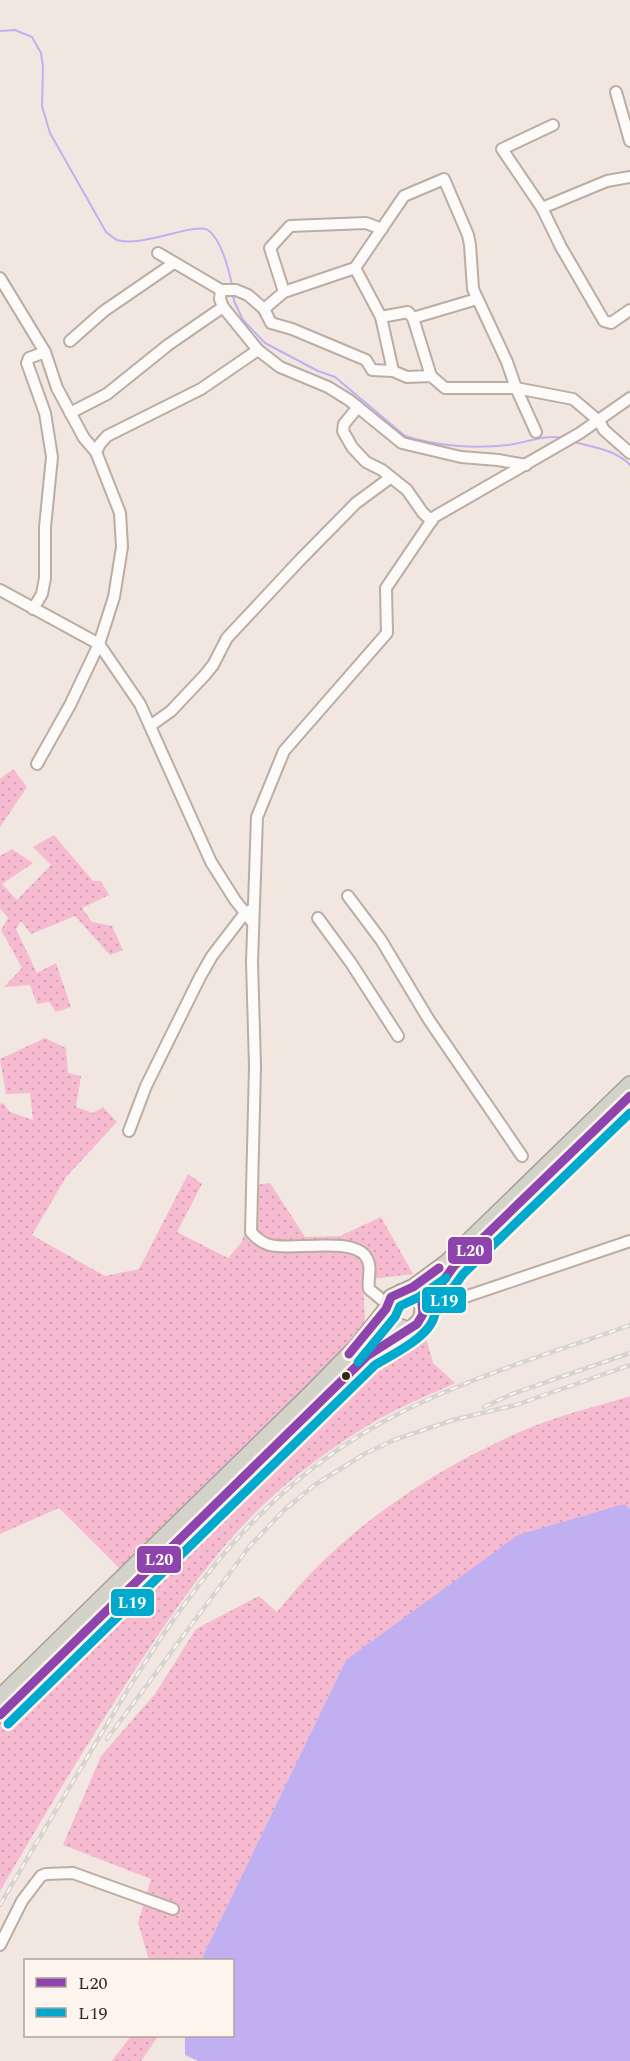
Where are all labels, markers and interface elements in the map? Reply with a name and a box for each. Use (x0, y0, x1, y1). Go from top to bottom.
line badge: L20 (447, 1236, 493, 1265)
text: L20 (456, 1239, 484, 1263)
line badge: L19 (421, 1286, 467, 1314)
text: L19 (430, 1289, 458, 1313)
unlabelled marker (340, 1370, 352, 1382)
line badge: L20 (136, 1545, 182, 1574)
text: L20 (145, 1548, 173, 1572)
line badge: L19 (110, 1588, 155, 1617)
text: L19 (118, 1591, 146, 1615)
legend (24, 1959, 234, 2037)
text: L20 (78, 1970, 107, 1997)
text: L19 (78, 2000, 107, 2027)

